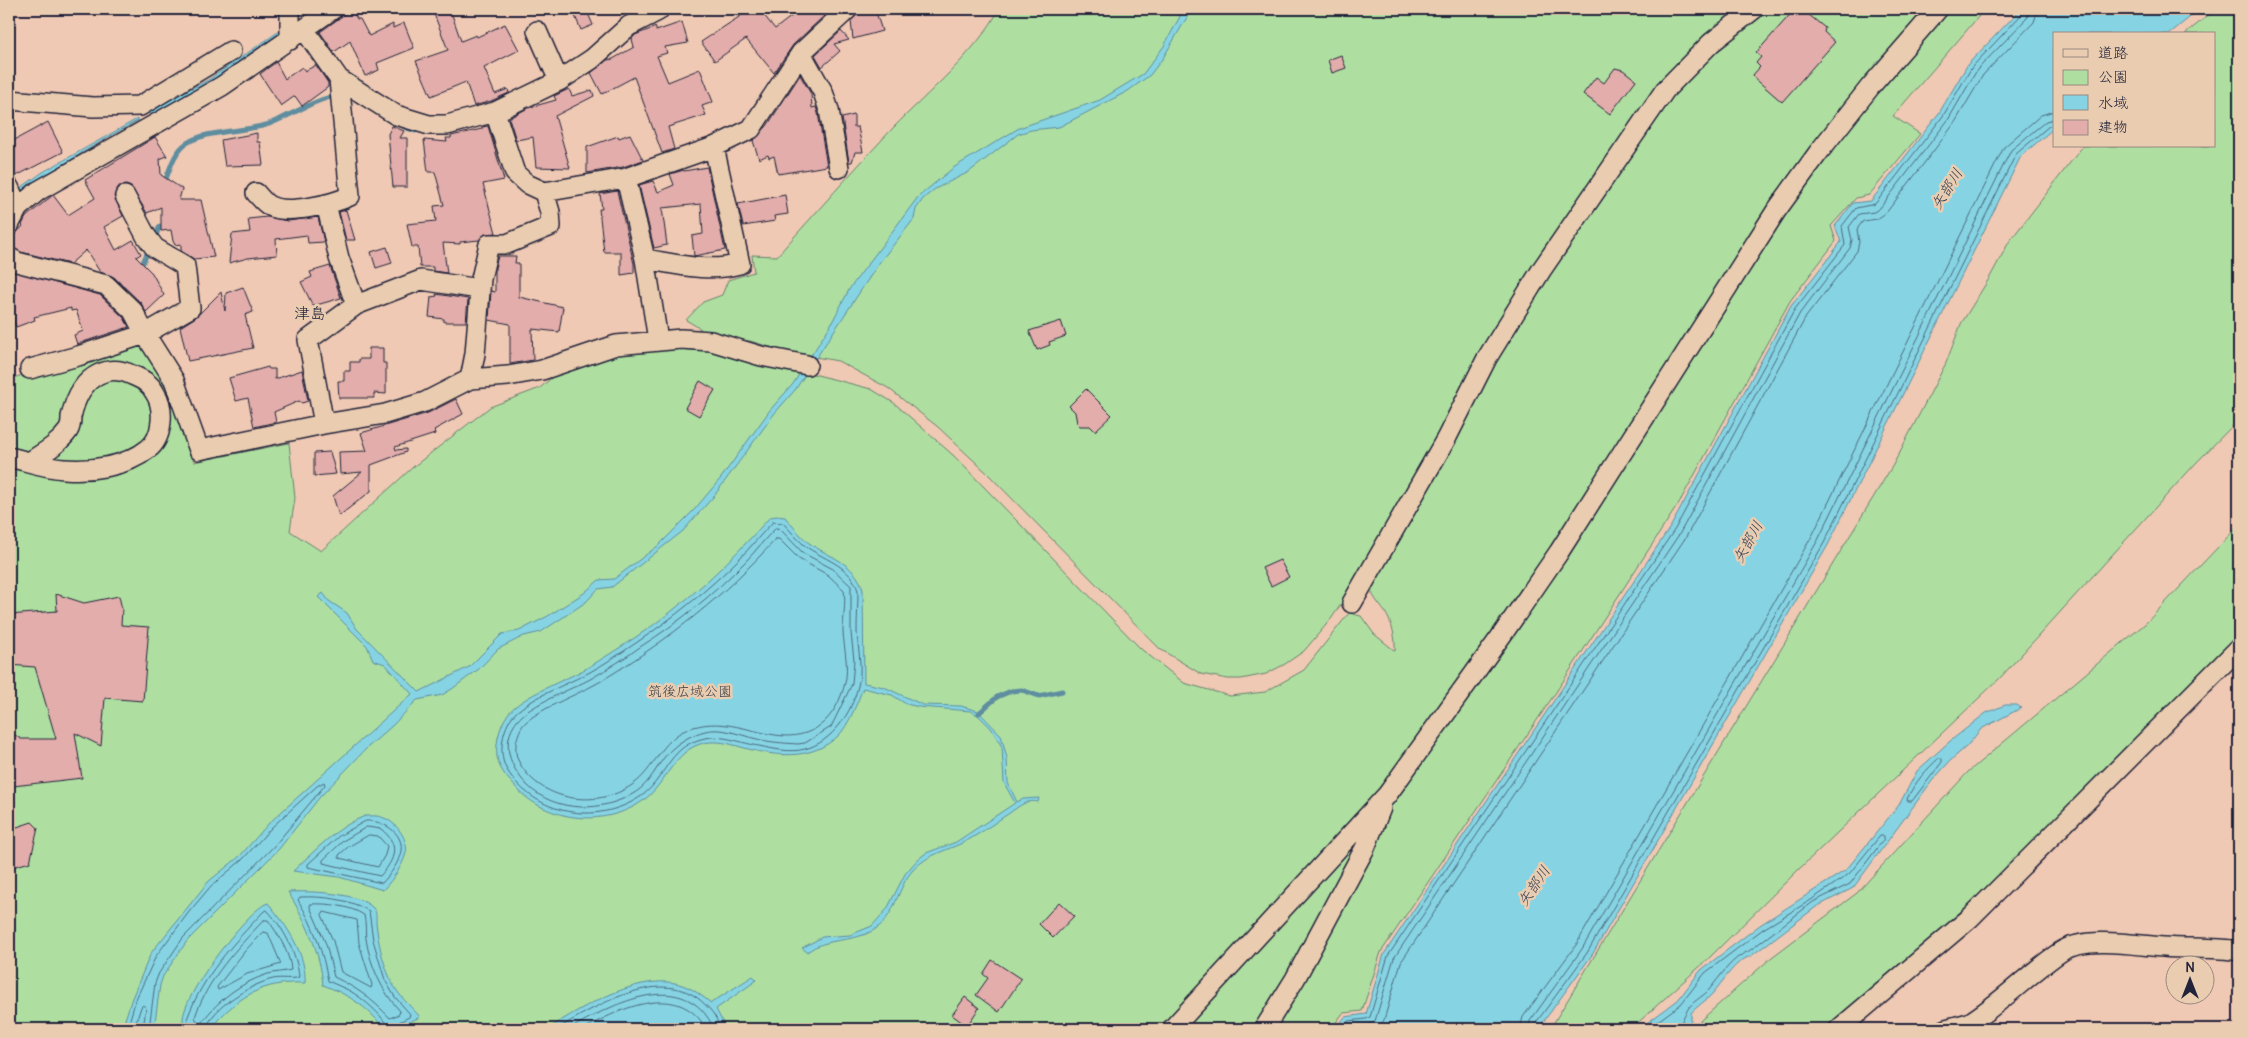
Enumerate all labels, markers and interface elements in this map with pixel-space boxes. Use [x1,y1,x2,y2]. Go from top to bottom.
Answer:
legend [2053,32,2216,148]
text: 道路 [2098,43,2128,62]
text: 公園 [2098,67,2128,86]
text: 水域 [2098,93,2128,112]
text: 建物 [2098,117,2128,136]
water label: 矢部川 [1927,165,1967,213]
district label: 津島 [294,303,326,323]
water label: 矢部川 [1728,517,1767,566]
park label: 筑後広域公園 [648,682,732,700]
water label: 矢部川 [1513,862,1554,910]
north arrow [2166,956,2216,1006]
text: N [2185,958,2195,976]

